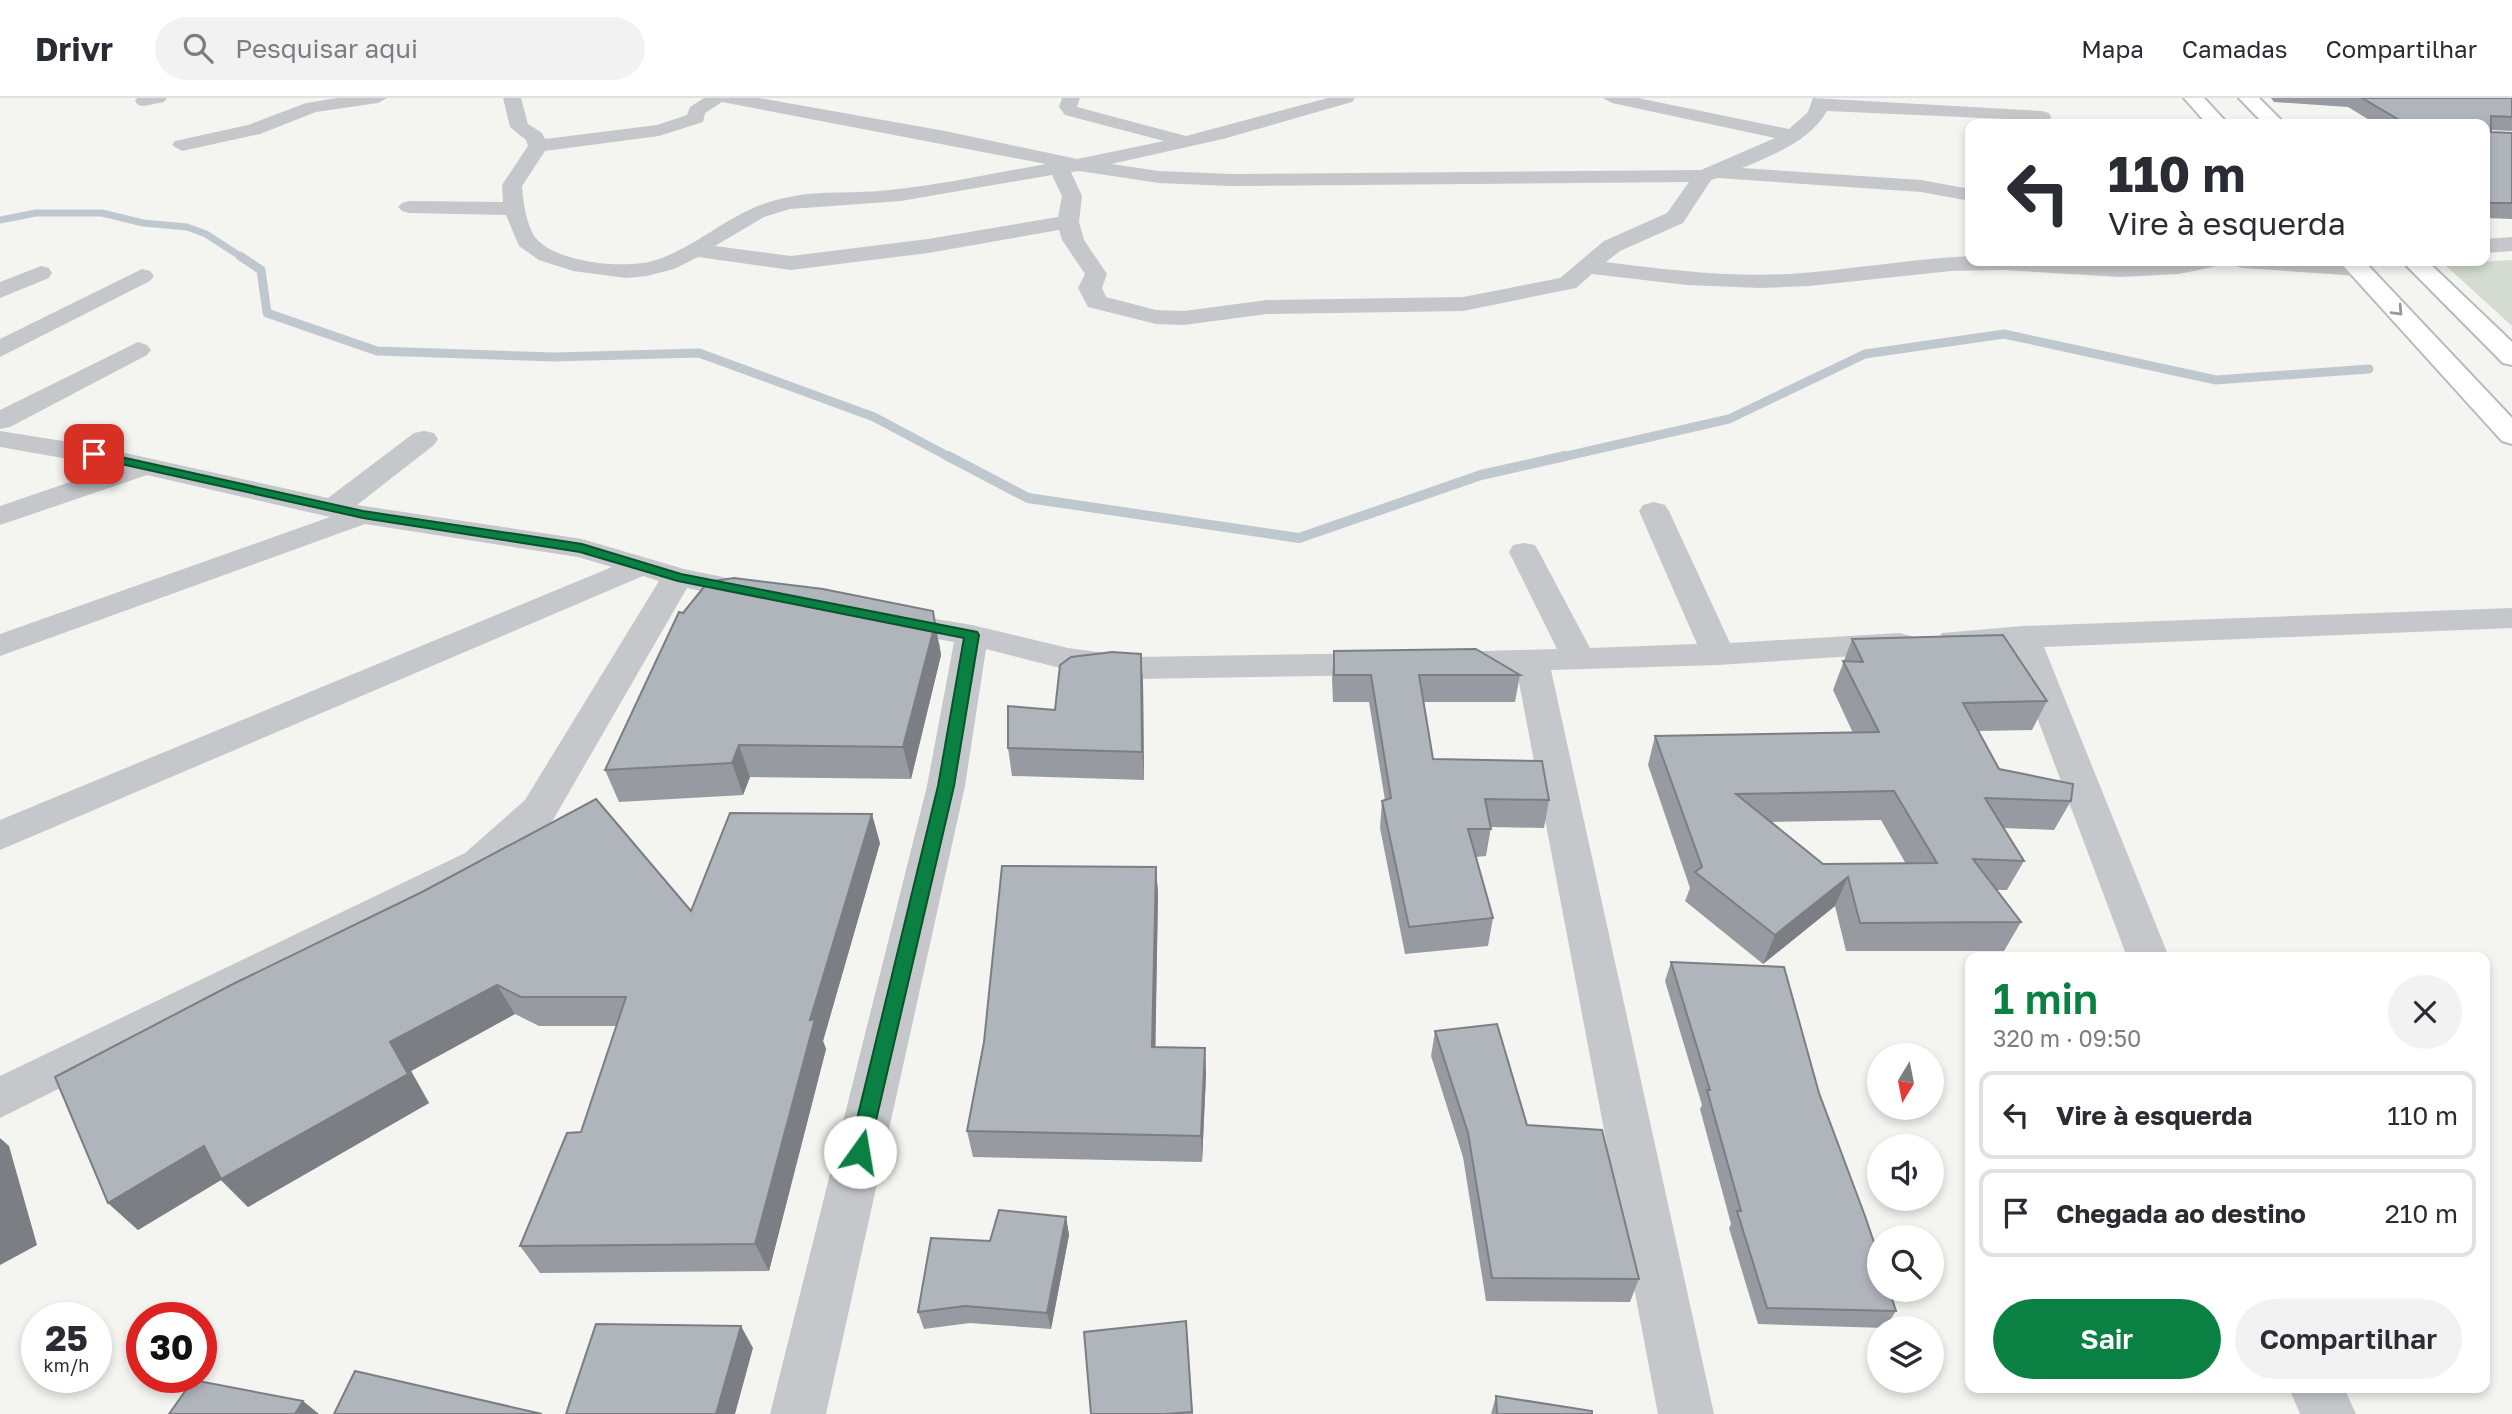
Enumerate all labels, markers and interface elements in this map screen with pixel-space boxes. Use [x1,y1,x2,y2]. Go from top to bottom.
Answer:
search box [155,17,645,80]
text: Drivr [35,29,113,68]
icon: search [179,29,217,67]
text: Pesquisar aqui [235,33,418,64]
text: Mapa [2081,34,2144,63]
text: Camadas [2182,34,2287,63]
text: Compartilhar [2325,34,2477,63]
text: 110 m [2108,144,2245,203]
icon: left [1993,147,2084,238]
text: Vire à esquerda [2108,204,2346,242]
one-way arrow [2389,303,2402,316]
pin [64,424,124,484]
icon: arrive [75,435,113,473]
text: 1 min [1993,973,2098,1023]
button: close [2388,975,2462,1049]
text: 320 m · 09:50 [1993,1024,2141,1052]
north arrow [1867,1043,1944,1120]
map controls [1867,1043,1944,1393]
icon: left [1997,1096,2035,1134]
text: Vire à esquerda [2056,1100,2252,1131]
text: 110 m [2387,1100,2458,1131]
position arrow [823,1115,897,1189]
button: sound [1867,1134,1944,1211]
icon: arrive [1997,1194,2035,1232]
text: Chegada ao destino [2056,1198,2306,1229]
text: 210 m [2385,1198,2458,1229]
button: search [1867,1225,1944,1302]
button: Sair [1993,1299,2221,1379]
button: Compartilhar [2235,1299,2462,1379]
speed limit sign: 30 [126,1302,217,1393]
button: layers [1867,1316,1944,1393]
text: 25 [45,1317,88,1359]
text: km/h [44,1354,89,1376]

